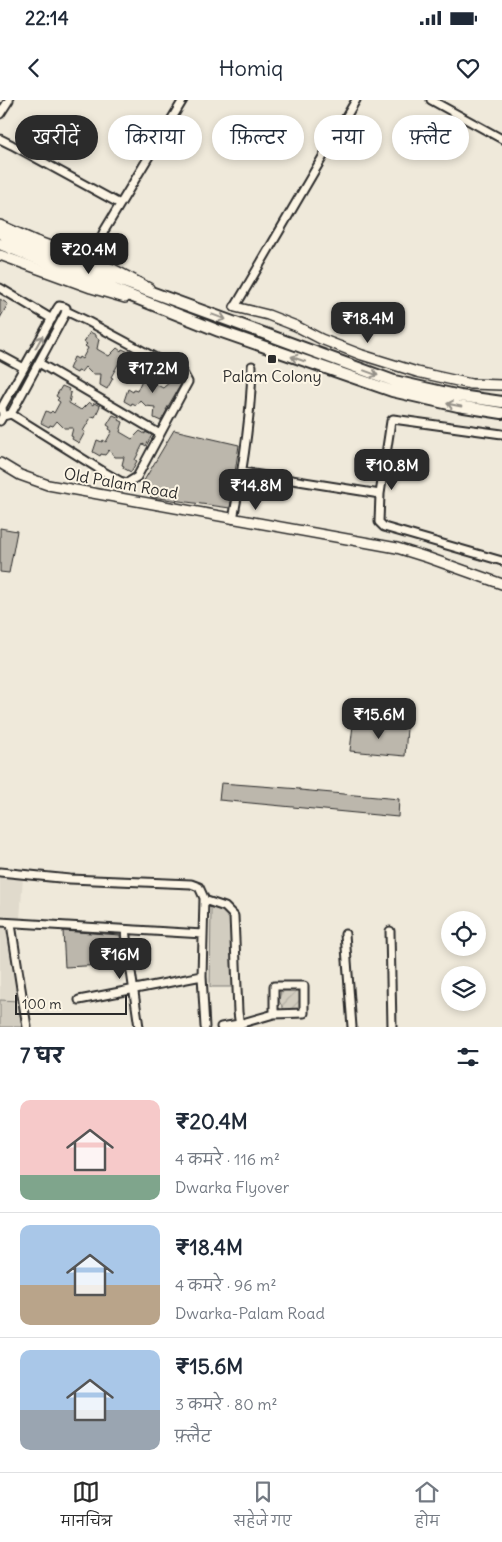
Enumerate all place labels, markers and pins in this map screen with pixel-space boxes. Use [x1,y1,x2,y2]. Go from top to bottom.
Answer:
pin: ₹20.4M [48,232,130,275]
pin: ₹18.4M [327,302,409,344]
pin: ₹17.2M [112,352,194,394]
marker: Palam Colony [266,353,278,365]
place label: Palam Colony [222,366,322,386]
pin: ₹10.8M [351,448,433,491]
pin: ₹14.8M [215,468,297,511]
pin: ₹15.6M [338,698,420,740]
pin: ₹16M [90,938,150,980]

